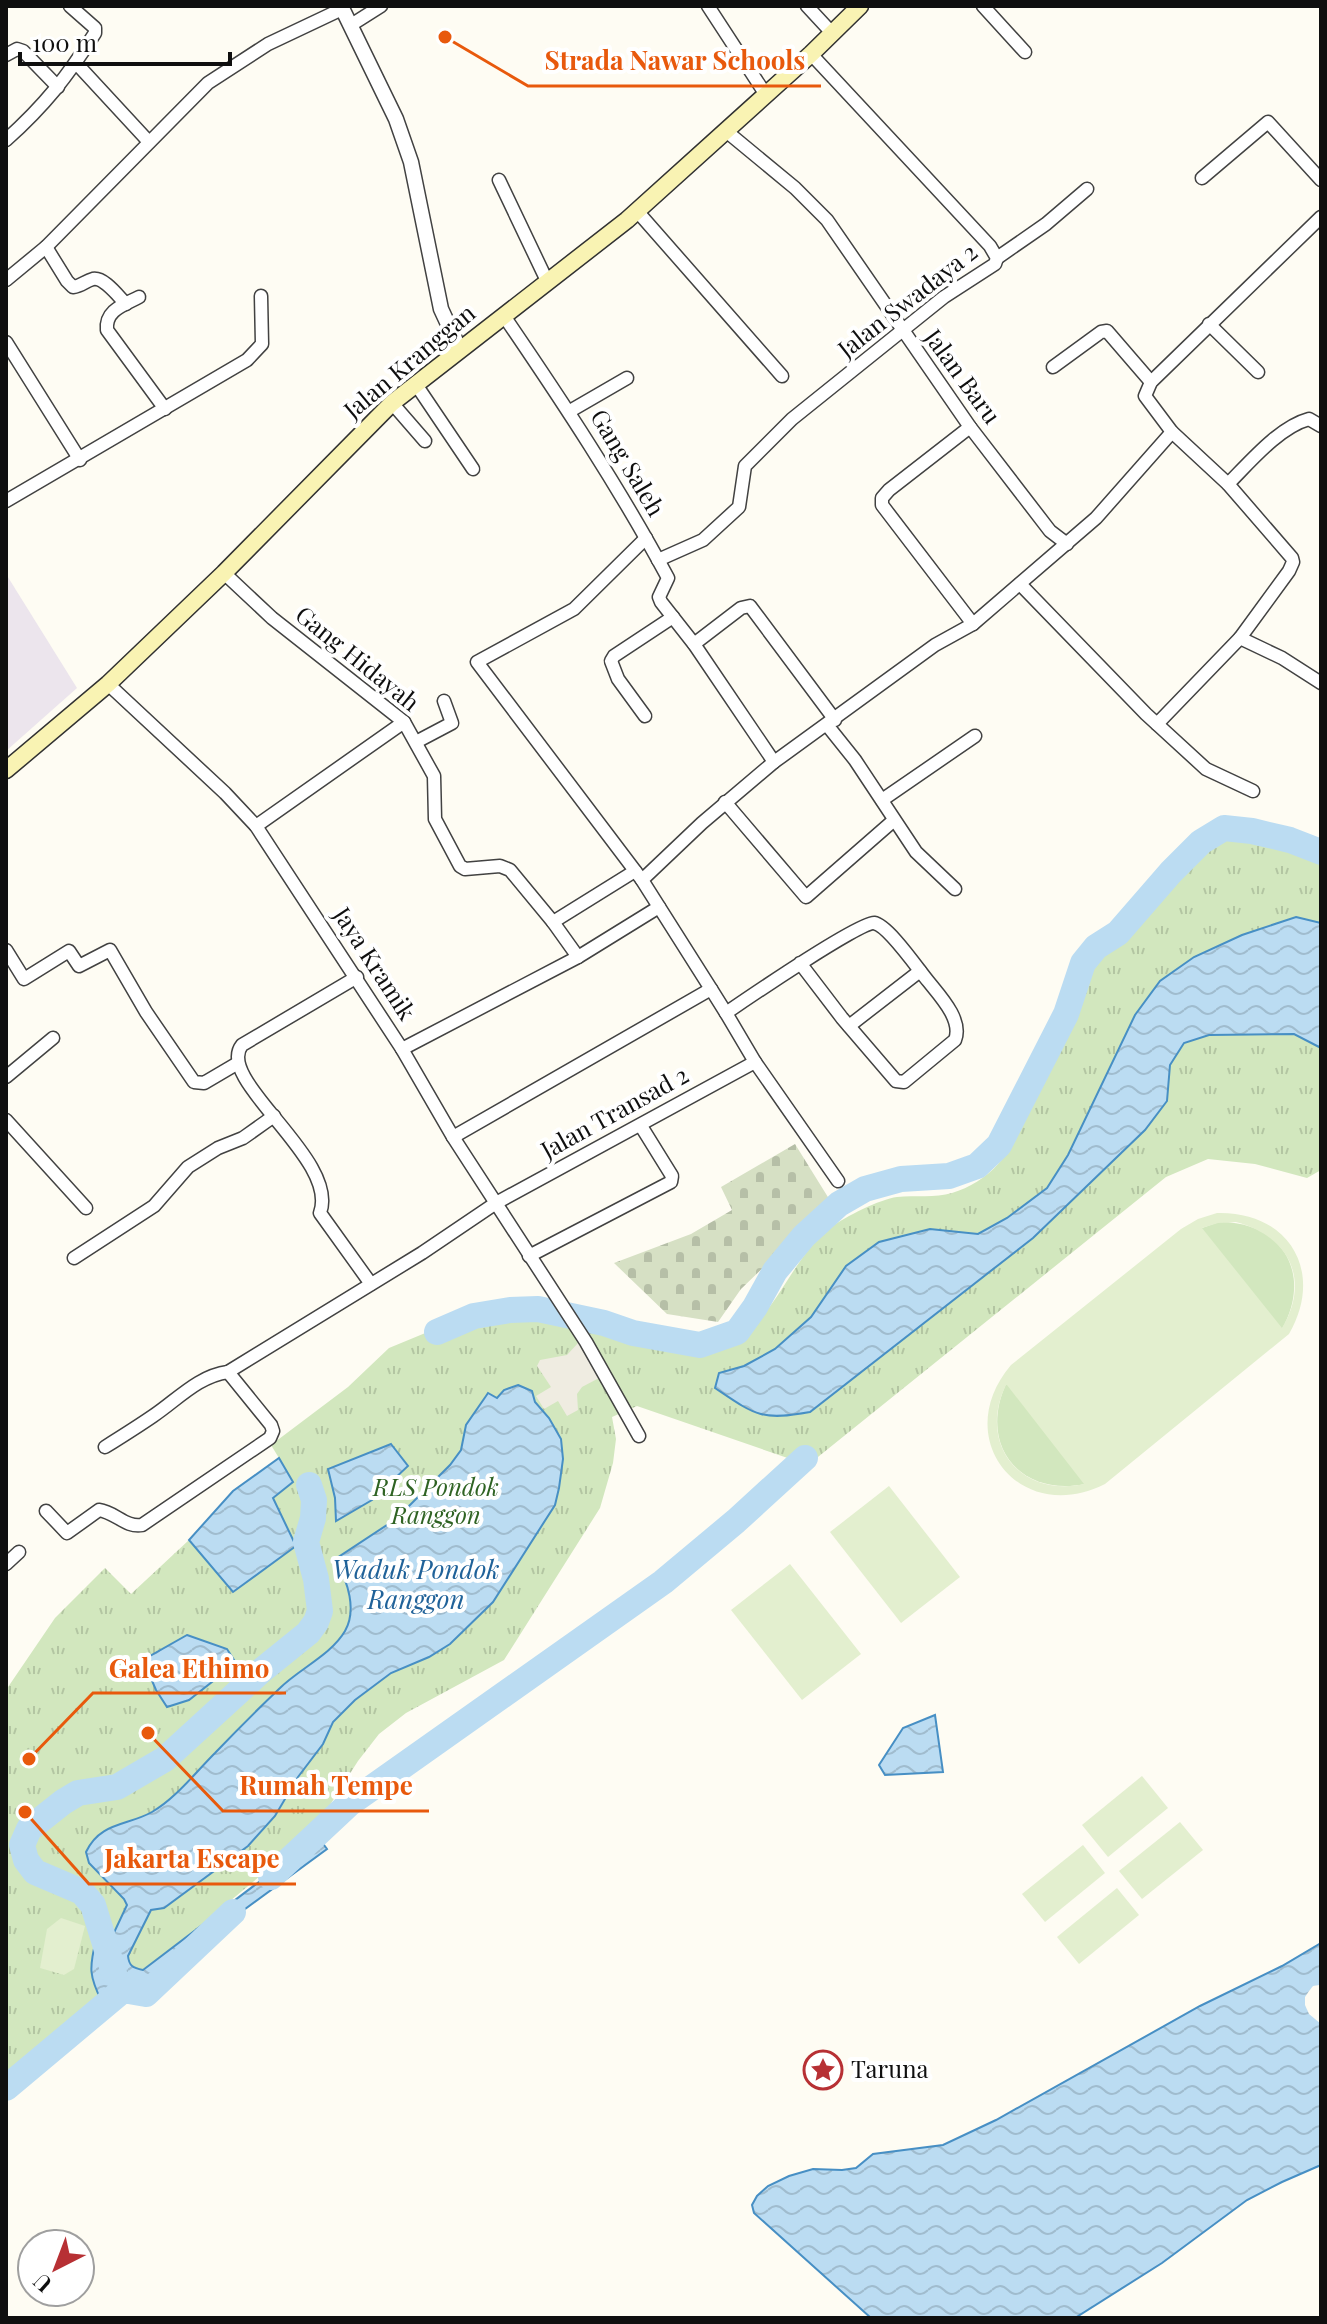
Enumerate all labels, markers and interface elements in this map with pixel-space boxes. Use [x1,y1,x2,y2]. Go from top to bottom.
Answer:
scale bar [20,16,230,66]
text: 100 m [32,26,97,58]
callout: Strada Nawar Schools [528,36,821,86]
text: Strada Nawar Schools [545,42,805,77]
street label: Jalan Swadaya 2 [830,235,983,365]
street label: Jalan Kranggan [336,296,481,425]
street label: Jalan Baru [918,321,1009,430]
street label: Gang Saleh [584,403,673,521]
street label: Gang Hidayah [290,598,427,717]
street label: Jaya Kramik [327,899,425,1026]
street label: Jalan Transad 2 [534,1058,693,1165]
park label: RLS Pondok Ranggon [372,1470,499,1530]
water label: Waduk Pondok Ranggon [332,1551,500,1616]
callout: Galea Ethimo [93,1643,286,1693]
text: Galea Ethimo [109,1650,269,1685]
callout: Rumah Tempe [223,1761,429,1811]
text: Rumah Tempe [239,1767,413,1802]
callout: Jakarta Escape [89,1834,296,1884]
text: Jakarta Escape [103,1840,280,1875]
place icon: Taruna [802,2049,844,2091]
place label: Taruna [851,2052,928,2084]
north arrow [16,2228,96,2308]
text: U [26,2267,58,2300]

